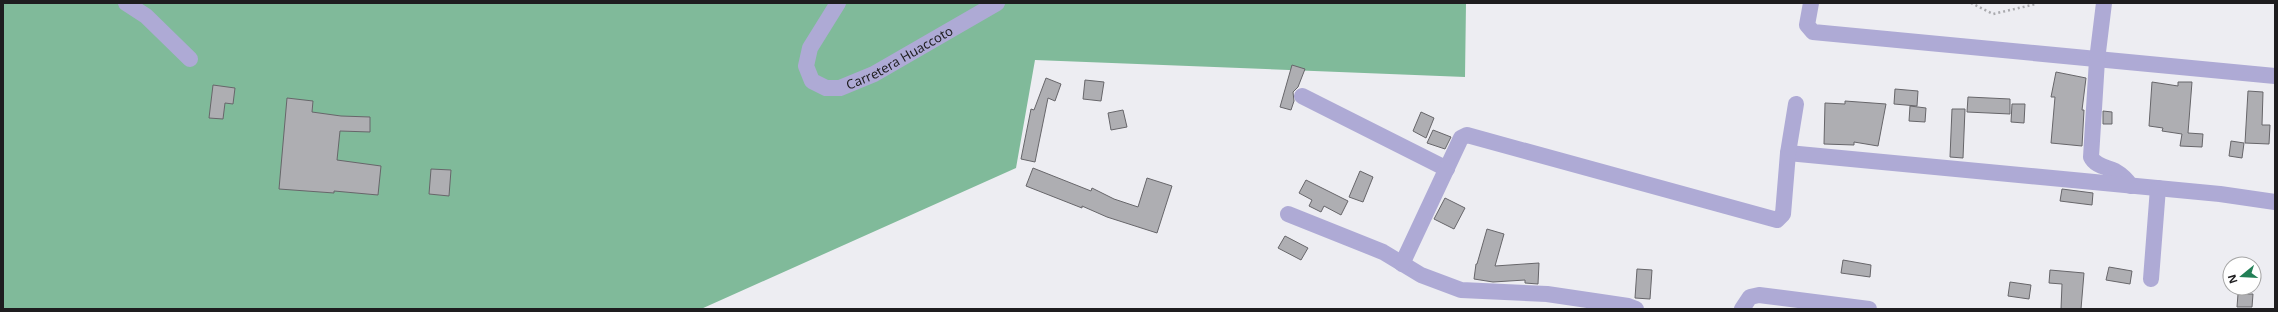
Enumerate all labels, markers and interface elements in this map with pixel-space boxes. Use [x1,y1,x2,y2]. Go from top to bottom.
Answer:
street label: Carretera Huaccoto [843,21,956,94]
north arrow [2222,256,2262,296]
text: N [2223,273,2241,286]

